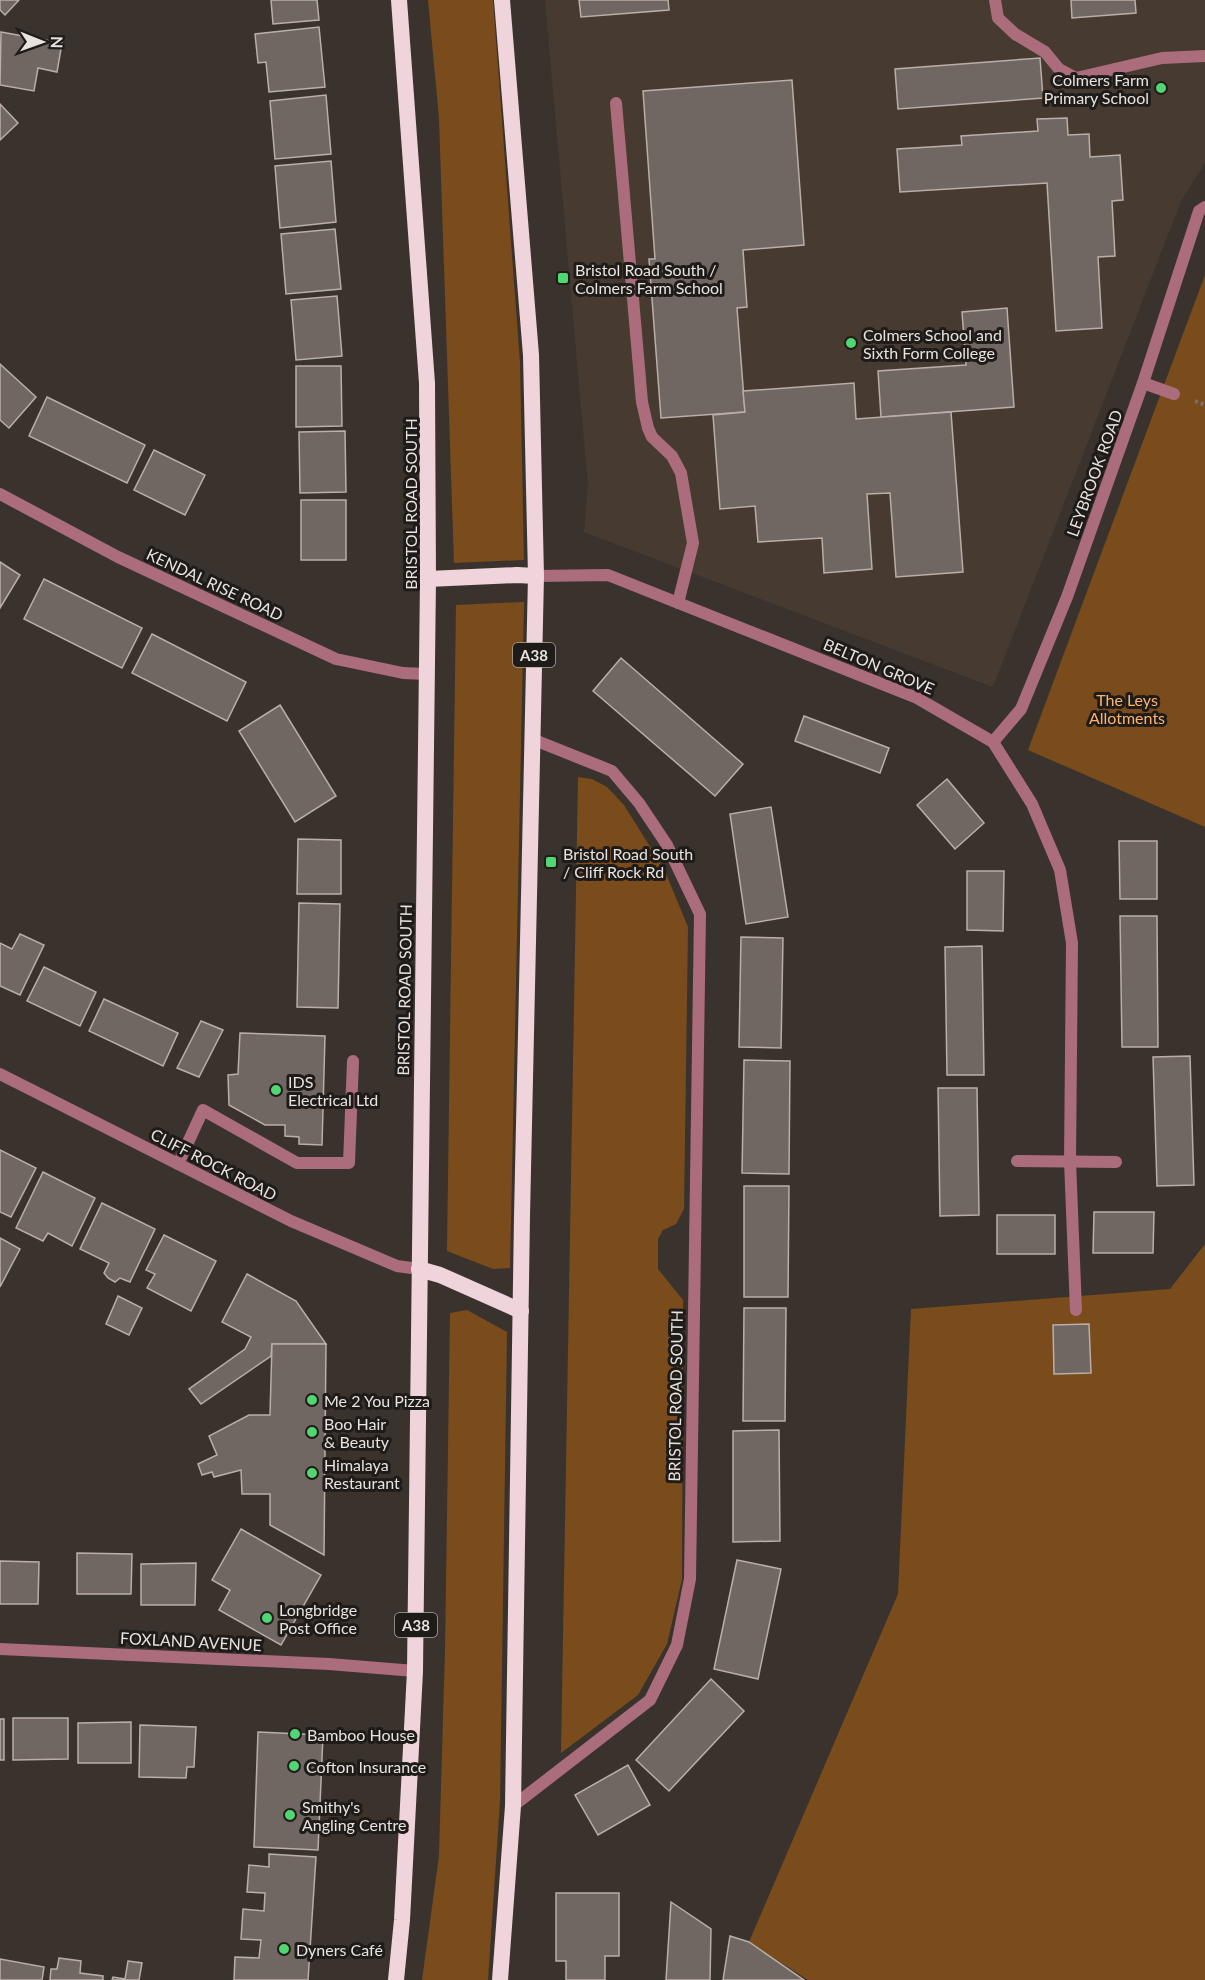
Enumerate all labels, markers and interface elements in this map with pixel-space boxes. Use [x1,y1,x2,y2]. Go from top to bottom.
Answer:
north arrow [12,12,72,72]
text: N [48,36,67,49]
place label: Colmers Farm Primary School [1044,70,1149,107]
marker: Colmers Farm Primary School [1154,81,1168,95]
place label: Bristol Road South / Colmers Farm School [575,260,723,297]
marker: Bristol Road South / Colmers Farm School [556,271,570,285]
place label: Colmers School and Sixth Form College [863,325,1002,362]
marker: Colmers School and Sixth Form College [844,336,858,350]
street label: LEYBROOK ROAD [1062,407,1126,539]
street label: BRISTOL ROAD SOUTH [401,418,420,590]
street label: KENDAL RISE ROAD [144,544,286,624]
street label: BELTON GROVE [821,634,937,698]
road number: A38 [513,643,555,667]
park label: The Leys Allotments [1089,690,1165,727]
place label: Bristol Road South / Cliff Rock Rd [563,844,693,881]
marker: Bristol Road South / Cliff Rock Rd [544,855,558,869]
street label: BRISTOL ROAD SOUTH [393,904,415,1076]
place label: IDS Electrical Ltd [288,1072,378,1109]
marker: IDS Electrical Ltd [269,1083,283,1097]
street label: CLIFF ROCK ROAD [148,1124,280,1204]
street label: BRISTOL ROAD SOUTH [664,1310,686,1482]
place label: Me 2 You Pizza [324,1391,430,1410]
marker: Me 2 You Pizza [305,1393,319,1407]
place label: Boo Hair & Beauty [324,1414,390,1451]
marker: Boo Hair & Beauty [305,1425,319,1439]
place label: Himalaya Restaurant [324,1455,400,1492]
marker: Himalaya Restaurant [305,1466,319,1480]
place label: Longbridge Post Office [279,1600,357,1637]
marker: Longbridge Post Office [260,1611,274,1625]
road number: A38 [395,1613,437,1637]
street label: FOXLAND AVENUE [120,1628,262,1654]
place label: Bamboo House [307,1725,415,1744]
marker: Bamboo House [288,1727,302,1741]
place label: Cofton Insurance [306,1757,426,1776]
marker: Cofton Insurance [287,1759,301,1773]
place label: Smithy's Angling Centre [302,1797,406,1834]
marker: Smithy's Angling Centre [283,1808,297,1822]
place label: Dyners Café [296,1940,383,1959]
marker: Dyners Café [277,1942,291,1956]

